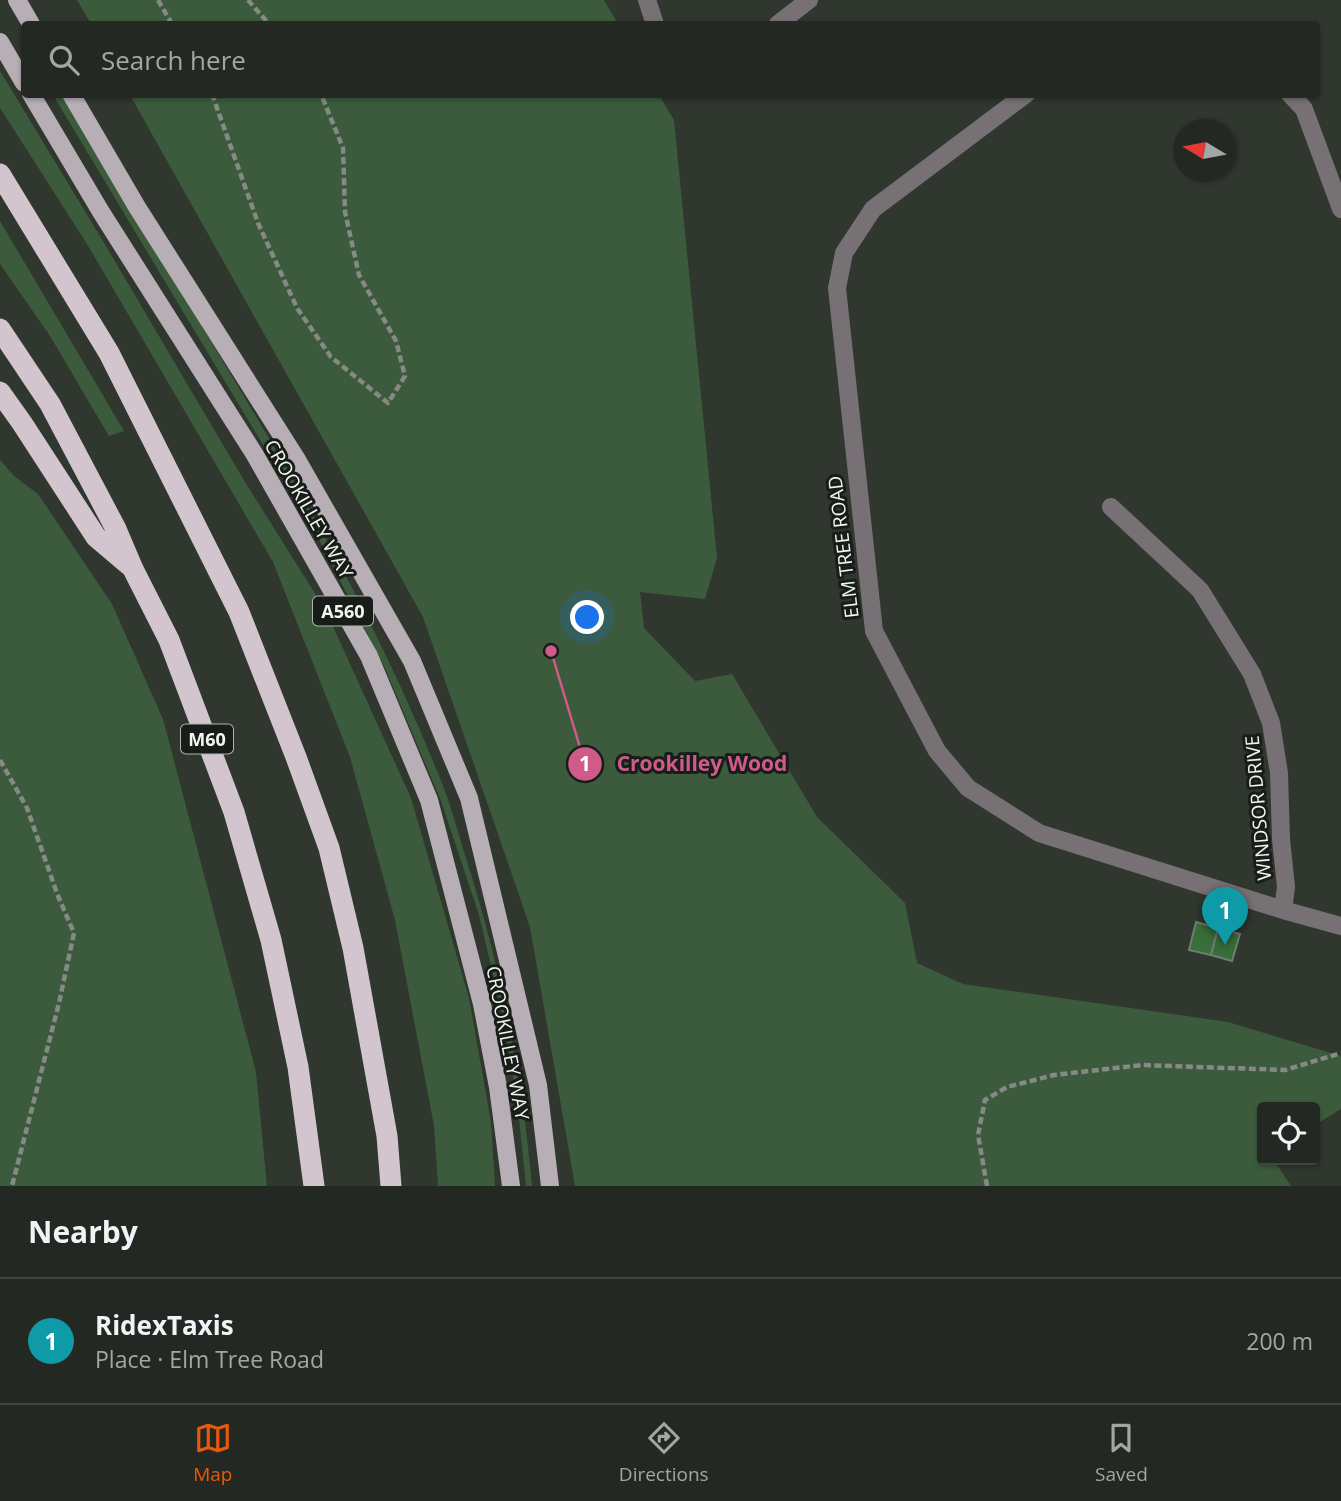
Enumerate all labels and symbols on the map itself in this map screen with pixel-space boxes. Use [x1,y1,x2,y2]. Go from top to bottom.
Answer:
north arrow [1173,119,1236,182]
street label: CROOKILLEY WAY [259,435,360,584]
street label: ELM TREE ROAD [821,474,865,620]
road number: A560 [313,596,373,626]
your location [570,600,604,634]
road number: M60 [181,724,233,754]
street label: WINDSOR DRIVE [1239,734,1277,882]
callout: Crookilley Wood [568,743,801,785]
text: 1 [579,749,591,777]
text: Crookilley Wood [617,749,787,777]
pin: 1 [1202,887,1248,945]
street label: CROOKILLEY WAY [480,964,536,1123]

